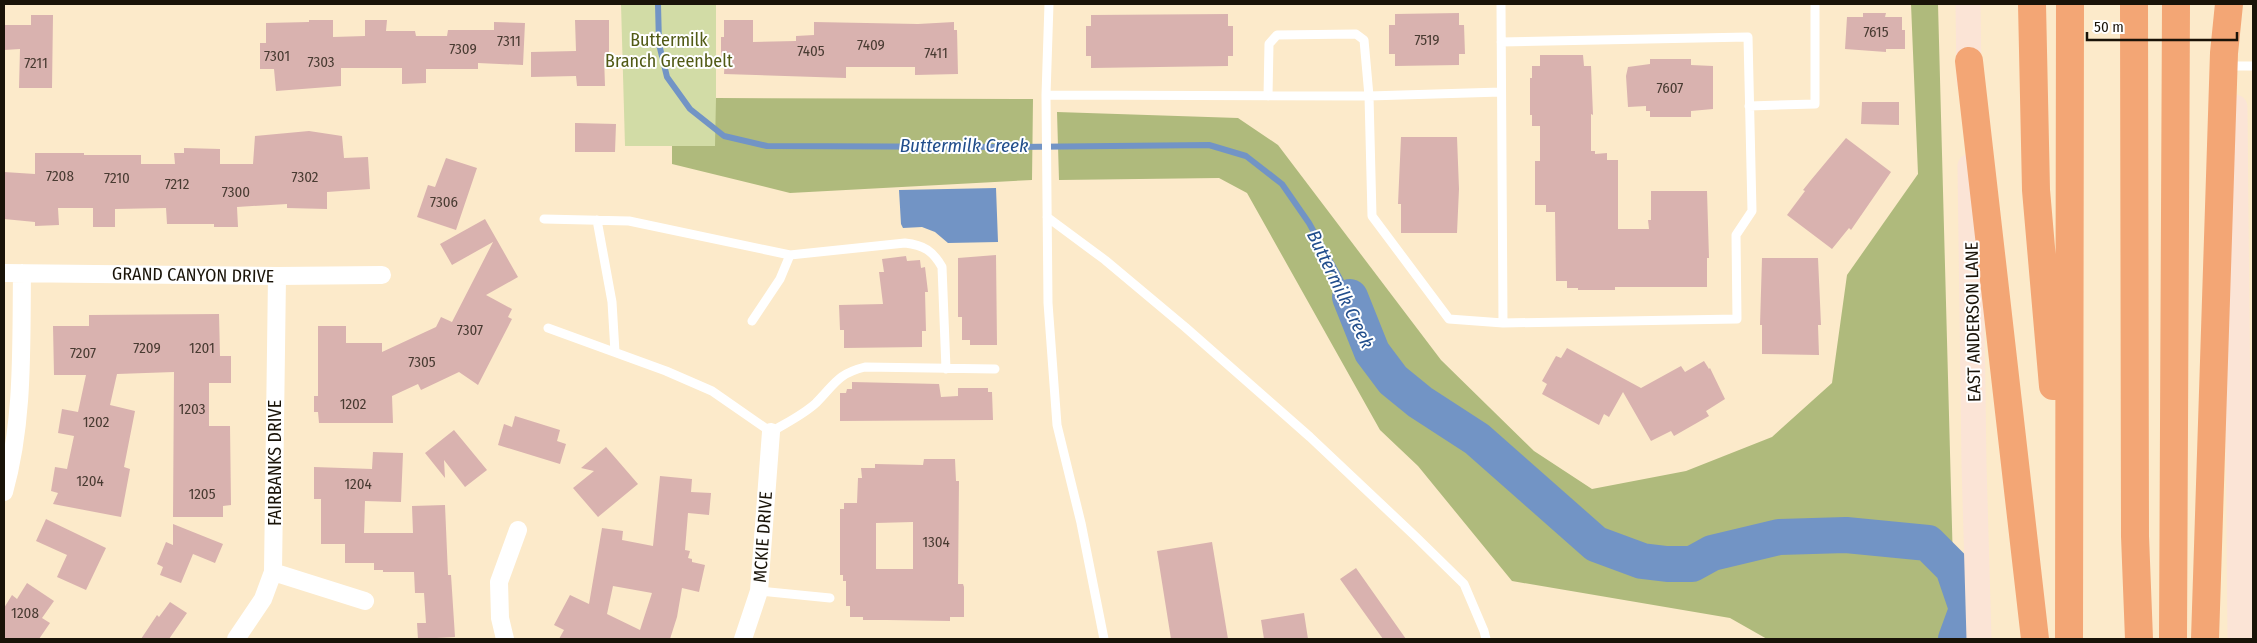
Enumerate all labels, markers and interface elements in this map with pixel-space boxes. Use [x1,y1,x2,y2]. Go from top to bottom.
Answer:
scale bar [2087,10,2237,42]
text: 50 m [2094,18,2124,36]
house number: 7615 [1863,23,1889,41]
park label: Buttermilk Branch Greenbelt [605,29,733,72]
house number: 7519 [1414,31,1440,49]
house number: 7311 [497,32,521,50]
house number: 7409 [857,36,885,54]
house number: 7309 [449,40,477,58]
house number: 7405 [797,42,825,60]
house number: 7411 [924,44,948,62]
house number: 7301 [264,47,290,65]
house number: 7303 [307,53,335,71]
house number: 7211 [24,54,48,72]
house number: 7607 [1657,79,1683,97]
water label: Buttermilk Creek [900,134,1028,157]
house number: 7208 [46,167,74,185]
house number: 7302 [291,168,319,186]
house number: 7210 [104,169,130,187]
house number: 7212 [165,175,190,193]
house number: 7300 [222,183,250,201]
house number: 7306 [430,193,458,211]
water label: Buttermilk Creek [1302,226,1379,352]
street label: EAST ANDERSON LANE [1961,242,1985,402]
street label: GRAND CANYON DRIVE [112,263,274,287]
house number: 7307 [457,321,483,339]
house number: 7209 [133,339,161,357]
house number: 1201 [189,339,215,357]
house number: 7207 [70,344,96,362]
house number: 7305 [408,353,436,371]
house number: 1202 [340,395,367,413]
house number: 1203 [179,400,206,418]
street label: FAIRBANKS DRIVE [264,400,286,526]
house number: 1202 [83,413,110,431]
house number: 1204 [76,472,104,490]
house number: 1204 [344,475,372,493]
house number: 1205 [188,485,216,503]
street label: MCKIE DRIVE [749,491,777,583]
house number: 1304 [922,533,950,551]
house number: 1208 [11,604,39,622]

